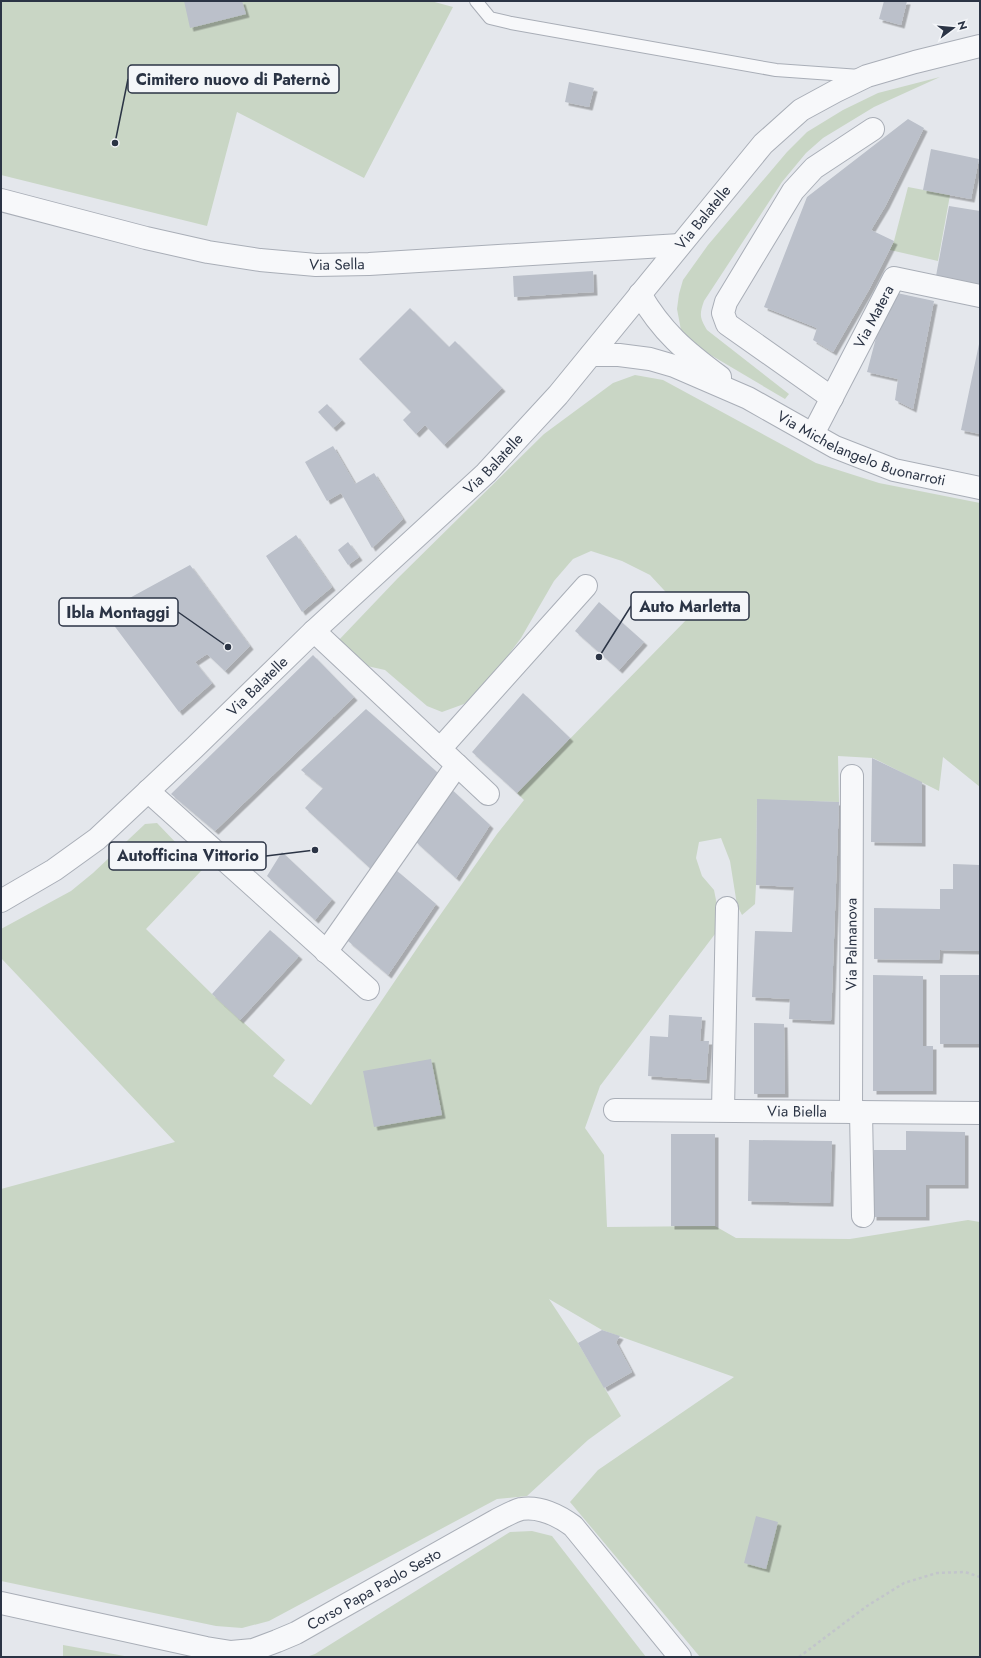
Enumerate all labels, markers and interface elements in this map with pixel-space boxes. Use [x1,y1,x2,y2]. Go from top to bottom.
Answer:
north arrow [933,8,973,48]
text: N [954,19,972,32]
callout: Cimitero nuovo di Paternò [128,65,339,93]
text: Cimitero nuovo di Paternò [136,68,330,91]
street label: Via Balatelle [670,180,736,255]
street label: Via Sella [308,253,365,276]
street label: Via Matera [848,281,899,352]
street label: Via Michelangelo Buonarroti [773,405,947,491]
street label: Via Balatelle [458,428,528,500]
callout: Auto Marletta [631,592,749,620]
text: Auto Marletta [638,595,741,618]
callout: Ibla Montaggi [59,598,178,626]
text: Ibla Montaggi [66,601,170,624]
street label: Via Balatelle [222,651,293,721]
callout: Autofficina Vittorio [109,842,266,870]
text: Autofficina Vittorio [116,844,259,867]
street label: Via Palmanova [840,898,863,990]
street label: Via Biella [767,1100,827,1123]
street label: Corso Papa Paolo Sesto [303,1543,445,1636]

